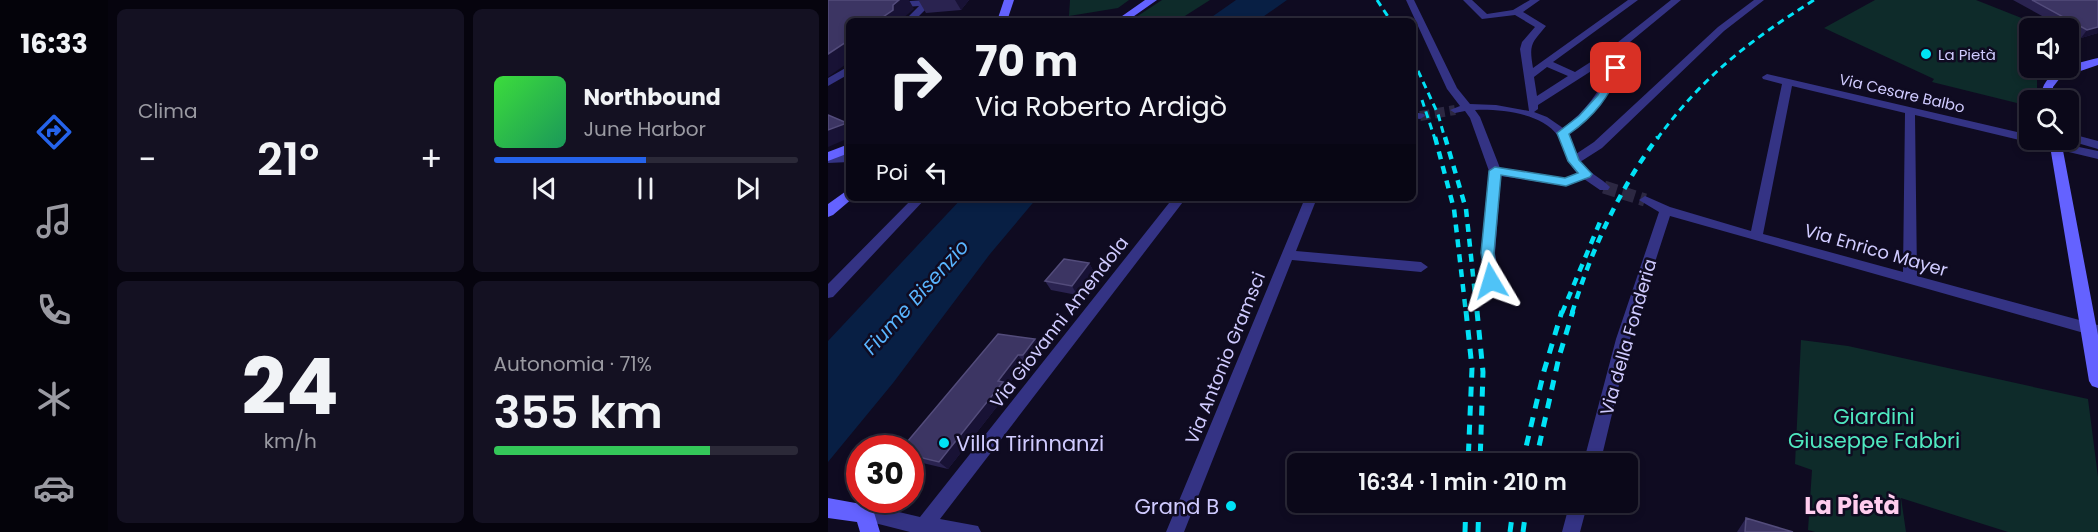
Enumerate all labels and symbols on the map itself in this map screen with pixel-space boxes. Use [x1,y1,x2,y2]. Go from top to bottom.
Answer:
pin [1590,42,1641,93]
place label: La Pietà [1938,44,1996,65]
marker: La Pietà [1919,47,1933,61]
street label: Via Cesare Balbo [1837,68,1967,118]
street label: Via Enrico Mayer [1801,218,1951,283]
street label: Via Giovanni Amendola [984,231,1134,413]
water label: Fiume Bisenzio [857,233,975,361]
position arrow [1459,249,1523,313]
street label: Via della Fonderia [1594,256,1662,418]
street label: Via Antonio Gramsci [1179,268,1271,448]
park label: Giardini Giuseppe Fabbri [1788,402,1960,455]
place label: Villa Tirinnanzi [956,429,1104,458]
speed limit sign: 30 [846,435,924,513]
marker: Villa Tirinnanzi [937,436,951,450]
district label: La Pietà [1804,489,1900,522]
place label: Grand B [1135,492,1219,521]
marker: Grand B [1224,499,1238,513]

